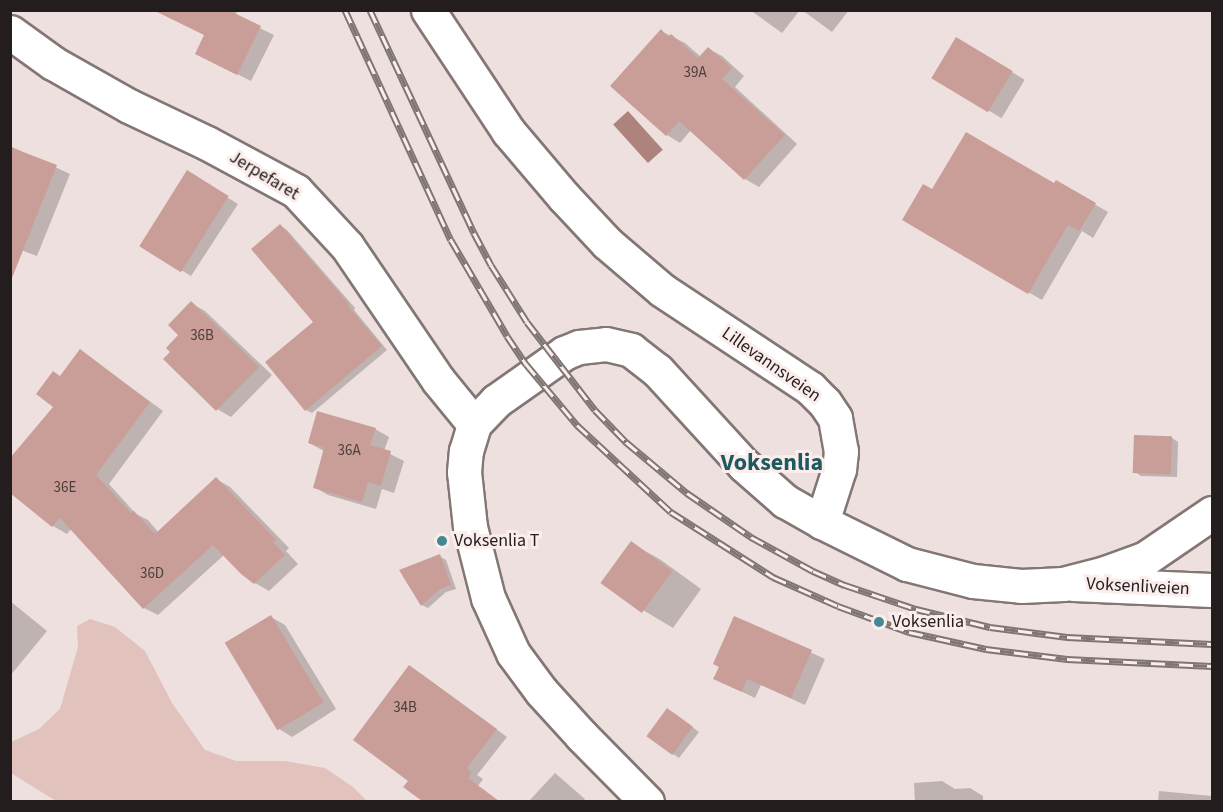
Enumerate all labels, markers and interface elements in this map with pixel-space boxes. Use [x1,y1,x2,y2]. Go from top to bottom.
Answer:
house number: 39A [683,64,707,82]
street label: Jerpefaret [225,147,303,205]
street label: Lillevannsveien [717,323,825,407]
house number: 36B [190,327,214,345]
house number: 36A [337,442,361,460]
district label: Voksenlia [721,449,823,477]
house number: 36E [54,479,76,497]
place label: Voksenlia T [454,530,539,552]
marker: Voksenlia T [435,534,449,548]
house number: 36D [140,565,164,583]
street label: Voksenliveien [1086,574,1190,600]
place label: Voksenlia [892,611,964,633]
marker: Voksenlia [870,613,888,631]
house number: 34B [393,699,417,717]

